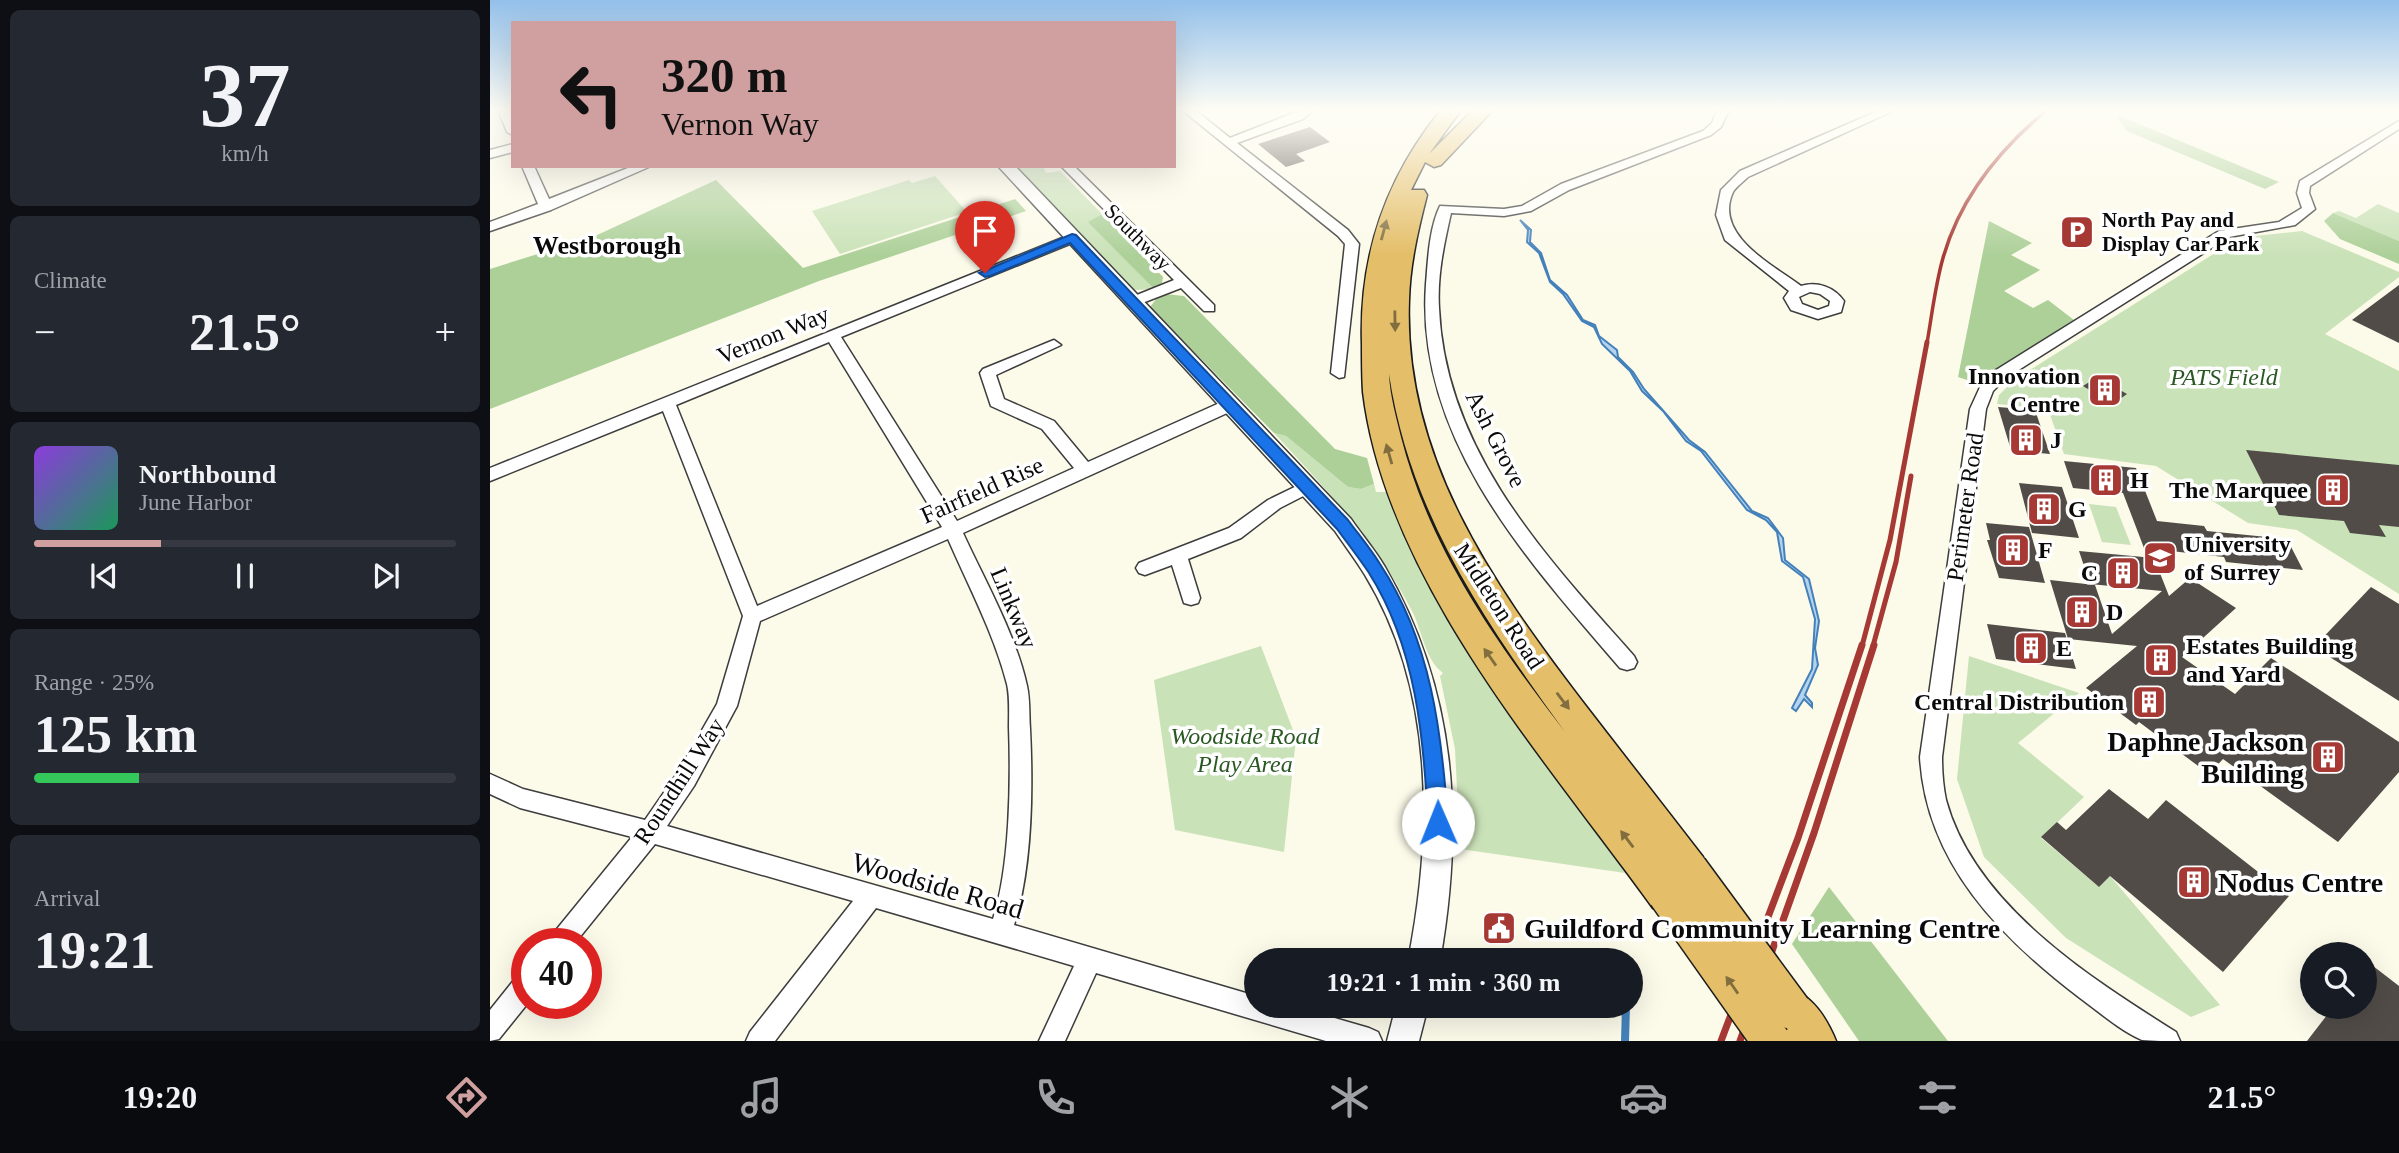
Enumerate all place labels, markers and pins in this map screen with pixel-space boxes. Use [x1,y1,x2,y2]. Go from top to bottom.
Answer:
pin [955,201,1015,273]
place label: North Pay and Display Car Park [2102,208,2259,256]
parking icon: North Pay and Display Car Park [2058,213,2096,251]
place label: Innovation Centre [1968,363,2080,417]
building icon: Innovation Centre [2086,371,2124,409]
building icon: J [2007,421,2045,459]
place label: J [2050,427,2062,453]
building icon: H [2087,461,2125,499]
place label: H [2130,467,2149,493]
building icon: The Marquee [2314,471,2352,509]
place label: The Marquee [2169,477,2308,503]
building icon: G [2025,490,2063,528]
place label: G [2068,496,2087,522]
building icon: F [1994,531,2032,569]
place label: University of Surrey [2184,531,2291,585]
place label: F [2038,537,2053,563]
school or university icon: University of Surrey [2141,539,2179,577]
building icon: C [2104,554,2142,592]
place label: C [2081,560,2098,586]
building icon: D [2063,593,2101,631]
place label: D [2106,599,2123,625]
building icon: E [2012,629,2050,667]
place label: Estates Building and Yard [2186,633,2353,687]
place label: E [2056,635,2072,661]
building icon: Estates Building and Yard [2142,641,2180,679]
building icon: Central Distribution [2130,683,2168,721]
place label: Central Distribution [1914,689,2124,715]
place label: Daphne Jackson Building [2107,726,2304,789]
building icon: Daphne Jackson Building [2309,738,2347,776]
building icon: Nodus Centre [2175,863,2213,901]
place label: Nodus Centre [2218,867,2383,898]
public building icon: Guildford Community Learning Centre [1480,909,1518,947]
place label: Guildford Community Learning Centre [1524,913,2000,944]

